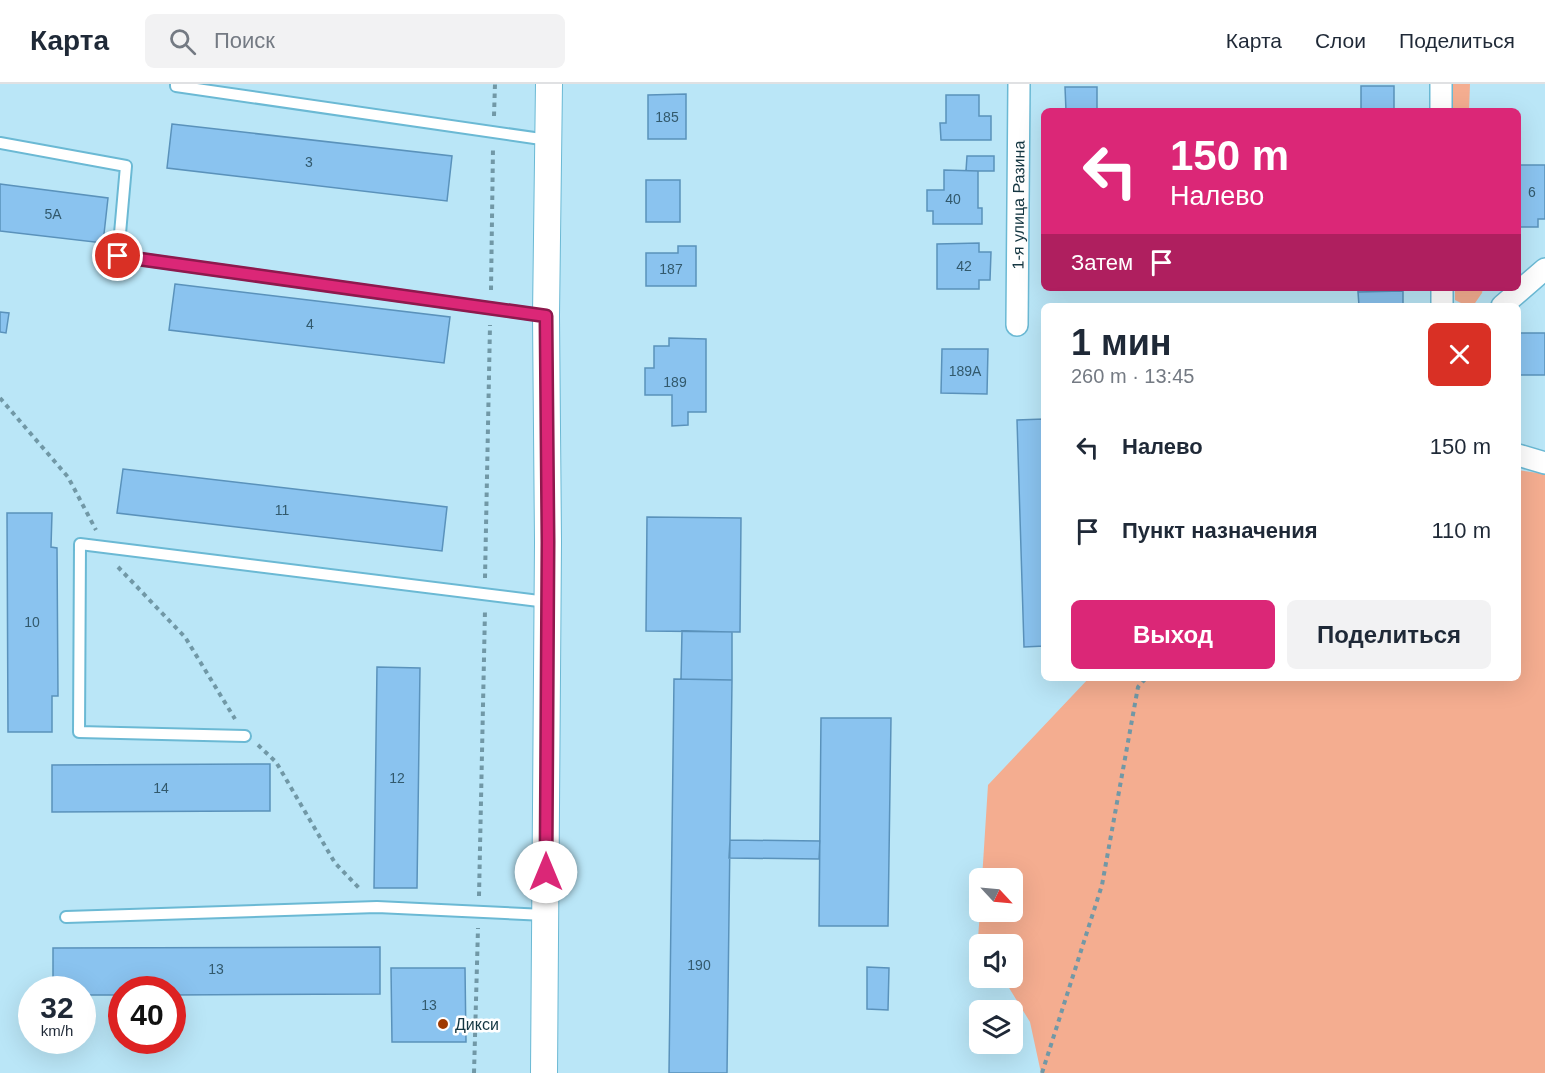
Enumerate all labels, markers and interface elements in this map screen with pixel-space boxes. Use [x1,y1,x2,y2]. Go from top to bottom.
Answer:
search box [145,14,565,68]
text: Карта [30,25,109,56]
icon: search [166,25,199,58]
text: Поиск [214,28,275,53]
text: Карта [1226,29,1282,52]
text: Слои [1315,29,1366,52]
text: Поделиться [1399,29,1515,52]
house number: 185 [655,109,679,125]
icon: left [1071,132,1149,210]
text: 150 m [1170,132,1289,179]
street label: 1-я улица Разина [1009,140,1028,269]
house number: 3 [305,154,313,170]
text: Налево [1170,181,1264,211]
house number: 6 [1528,184,1536,200]
house number: 40 [945,191,961,207]
house number: 5А [44,206,62,222]
pin [92,230,143,281]
icon: arrive [101,239,134,272]
icon: arrive [1145,246,1178,279]
text: Затем [1071,250,1133,275]
house number: 42 [956,258,972,274]
house number: 187 [659,261,683,277]
house number: 4 [306,316,314,332]
text: 1 мин [1071,322,1172,363]
button: close [1428,323,1491,386]
house number: 189А [949,363,982,379]
text: 260 m · 13:45 [1071,365,1194,387]
house number: 189 [663,374,687,390]
icon: left [1071,431,1104,464]
text: Налево [1122,434,1203,459]
text: 150 m [1430,434,1491,459]
house number: 11 [275,502,289,518]
icon: arrive [1071,515,1104,548]
text: Пункт назначения [1122,518,1318,543]
text: 110 m [1431,518,1491,543]
button: Выход [1071,600,1275,669]
button: Поделиться [1287,600,1491,669]
house number: 10 [24,614,40,630]
house number: 12 [389,770,405,786]
house number: 14 [153,780,169,796]
position arrow [514,840,578,904]
north arrow [969,868,1023,922]
map controls [969,868,1023,1054]
button: sound [969,934,1023,988]
house number: 190 [687,957,711,973]
house number: 13 [208,961,224,977]
speed limit sign: 40 [108,976,186,1054]
text: 32 [40,991,74,1024]
house number: 13 [421,997,437,1013]
button: layers [969,1000,1023,1054]
place label: Дикси [455,1016,499,1033]
marker: Дикси [436,1017,450,1031]
text: km/h [41,1022,73,1039]

